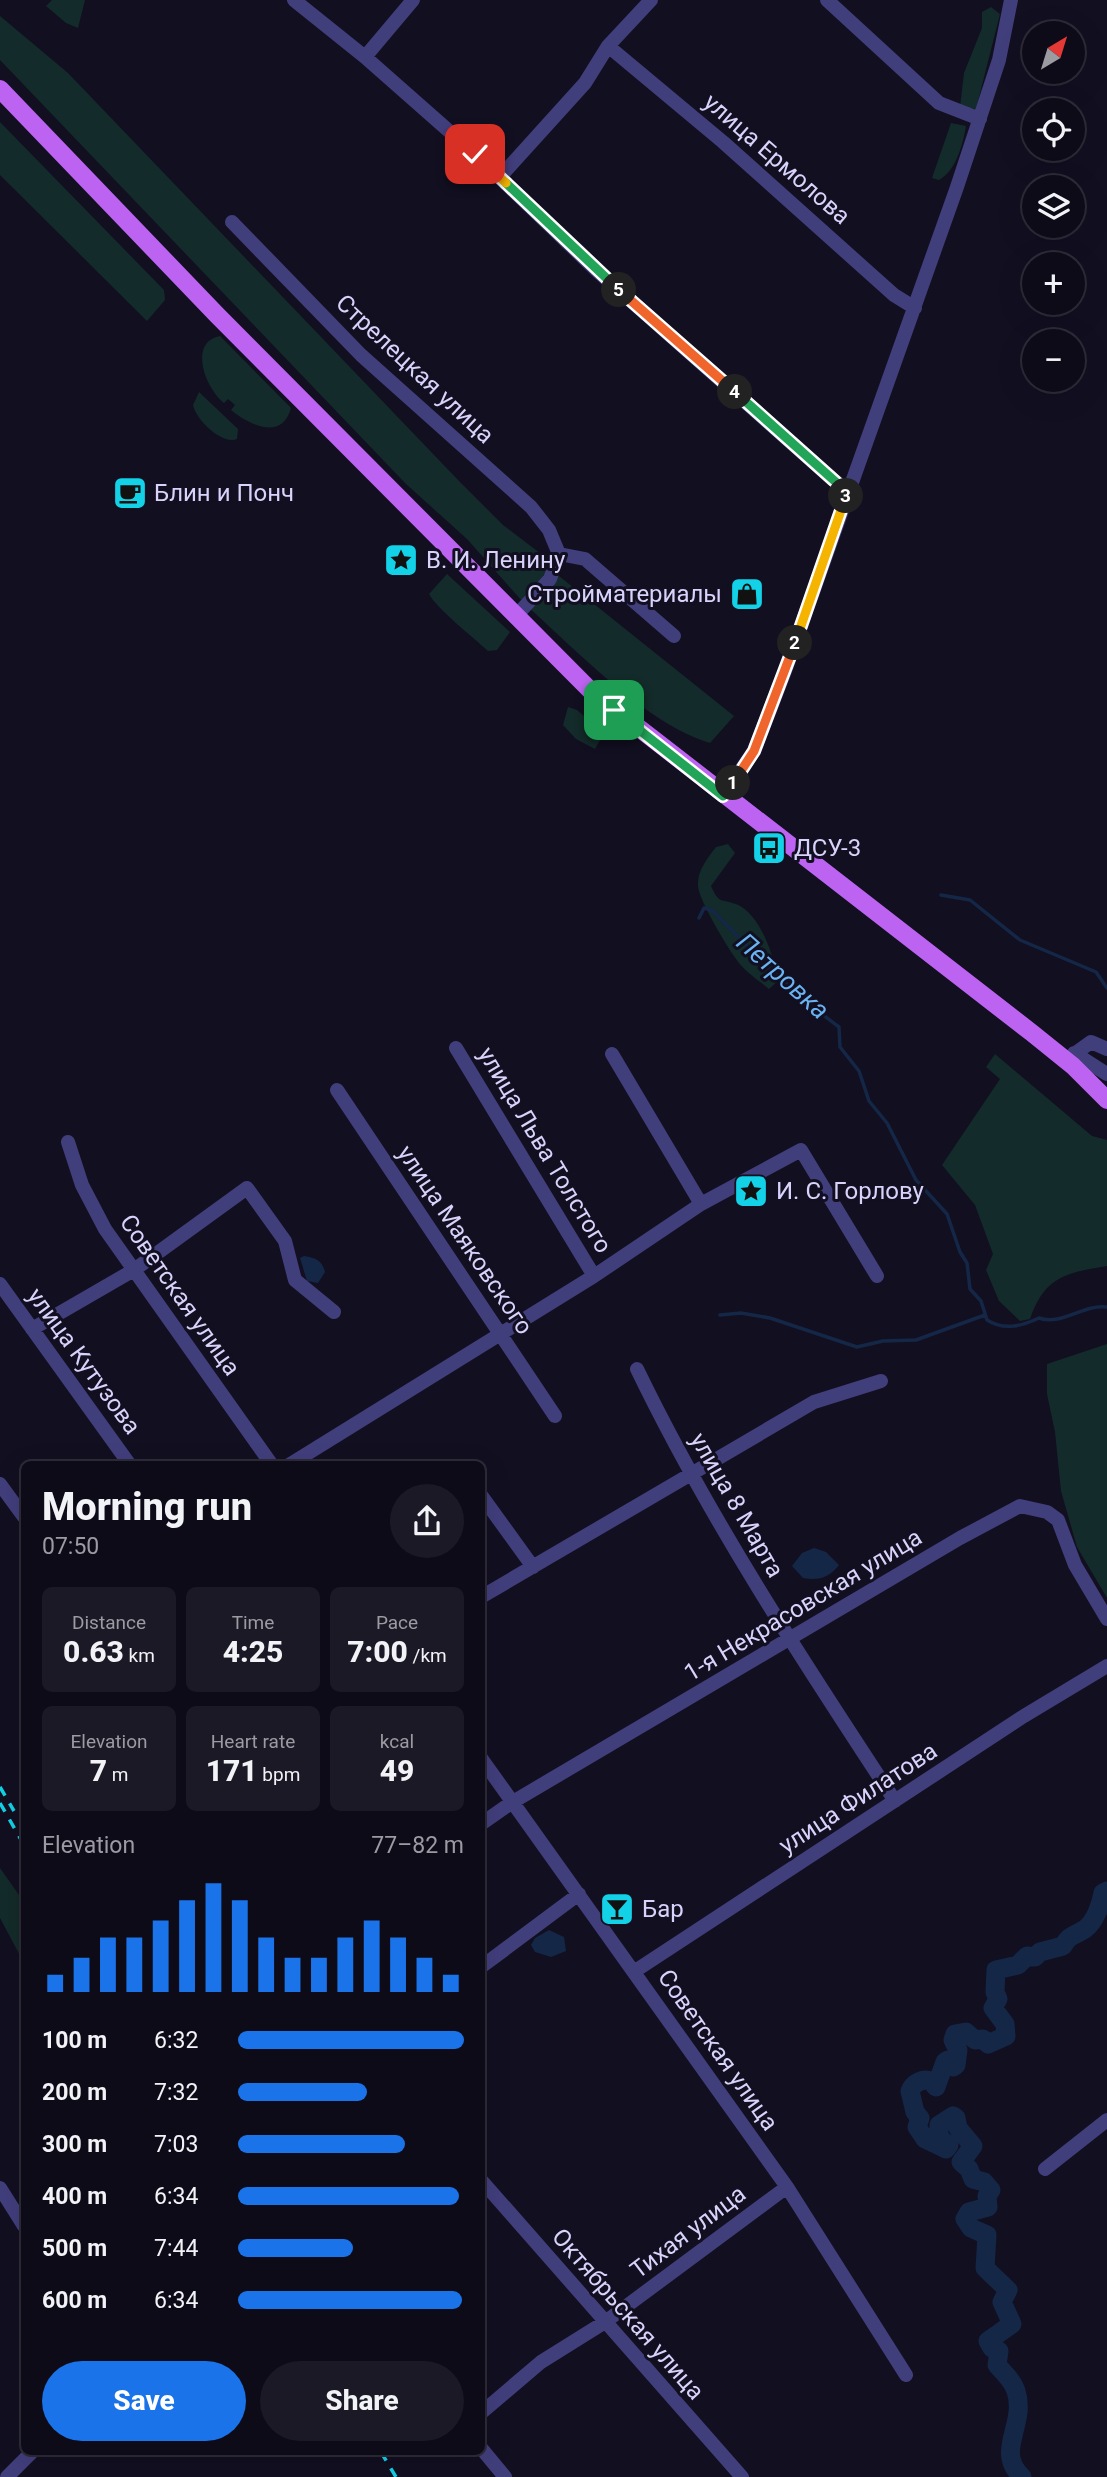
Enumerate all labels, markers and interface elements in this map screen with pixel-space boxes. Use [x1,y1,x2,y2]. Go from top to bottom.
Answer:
north arrow [1022,21,1085,84]
map controls [1022,21,1085,392]
street label: улица Ермолова [698,88,856,230]
button: locate [1022,98,1085,161]
pin [445,124,505,184]
icon: check [456,135,494,173]
button: layers [1022,175,1085,238]
button: + [1022,252,1085,315]
pin: 5 [602,272,636,308]
text: 5 [613,278,624,301]
street label: Стрелецкая улица [330,289,500,449]
button: − [1022,329,1085,392]
pin: 4 [718,374,752,410]
text: 4 [729,380,740,403]
cafe icon: Блин и Понч [111,474,149,512]
pin: 3 [828,478,864,514]
place label: Блин и Понч [154,479,294,507]
text: 3 [840,484,851,507]
place icon: В. И. Ленину [382,541,420,579]
place label: В. И. Ленину [426,546,566,574]
shop icon: Стройматериалы [728,575,766,613]
place label: Стройматериалы [527,580,722,608]
pin: 2 [778,626,812,660]
text: 2 [789,631,800,654]
pin [584,680,644,740]
icon: arrive [595,691,633,729]
pin: 1 [716,766,750,800]
text: 1 [727,771,738,794]
bus stop icon: ДСУ-3 [750,829,788,867]
place label: ДСУ-3 [794,834,861,862]
water label: Петровка [731,927,835,1025]
street label: улица Льва Толстого [472,1042,618,1258]
street label: улица Маяковского [391,1140,539,1340]
place icon: И. С. Горлову [732,1172,770,1210]
place label: И. С. Горлову [776,1177,925,1205]
street label: Советская улица [114,1209,246,1381]
street label: улица Кутузова [22,1282,146,1440]
street label: улица 8 Марта [684,1428,790,1582]
button: share [390,1484,464,1558]
text: Morning run [42,1485,252,1529]
street label: 1-я Некрасовская улица [679,1523,927,1687]
text: 07:50 [42,1533,99,1560]
text: Distance [72,1611,146,1634]
text: Time [232,1611,274,1634]
text: Pace [376,1611,418,1634]
text: 0.63 [63,1634,124,1669]
text: 4:25 [223,1634,283,1669]
text: 7:00 [347,1634,408,1669]
text: km [124,1644,155,1667]
text: /km [408,1644,447,1667]
text: Elevation [71,1730,147,1753]
text: Heart rate [211,1730,295,1753]
text: kcal [380,1730,414,1753]
street label: улица Филатова [774,1737,942,1859]
text: 7 [90,1753,107,1788]
text: 171 [206,1753,258,1788]
text: 49 [380,1753,414,1788]
text: m [107,1763,128,1786]
text: bpm [258,1763,300,1786]
text: Elevation [42,1832,135,1859]
text: 77–82 m [371,1832,464,1859]
bar icon: Бар [598,1890,636,1928]
place label: Бар [642,1895,684,1923]
street label: Советская улица [652,1964,784,2136]
text: 100 m [42,2027,107,2054]
text: 6:32 [154,2027,198,2054]
text: 200 m [42,2079,107,2106]
text: 7:32 [154,2079,198,2106]
text: 300 m [42,2131,107,2158]
text: 7:03 [154,2131,198,2158]
street label: Тихая улица [625,2180,751,2284]
text: 400 m [42,2183,107,2210]
text: 6:34 [154,2183,198,2210]
street label: Октябрьская улица [546,2223,710,2405]
text: 500 m [42,2235,107,2262]
text: 7:44 [154,2235,198,2262]
text: 600 m [42,2287,107,2314]
text: 6:34 [154,2287,198,2314]
button: Save [42,2361,246,2441]
button: Share [260,2361,464,2441]

